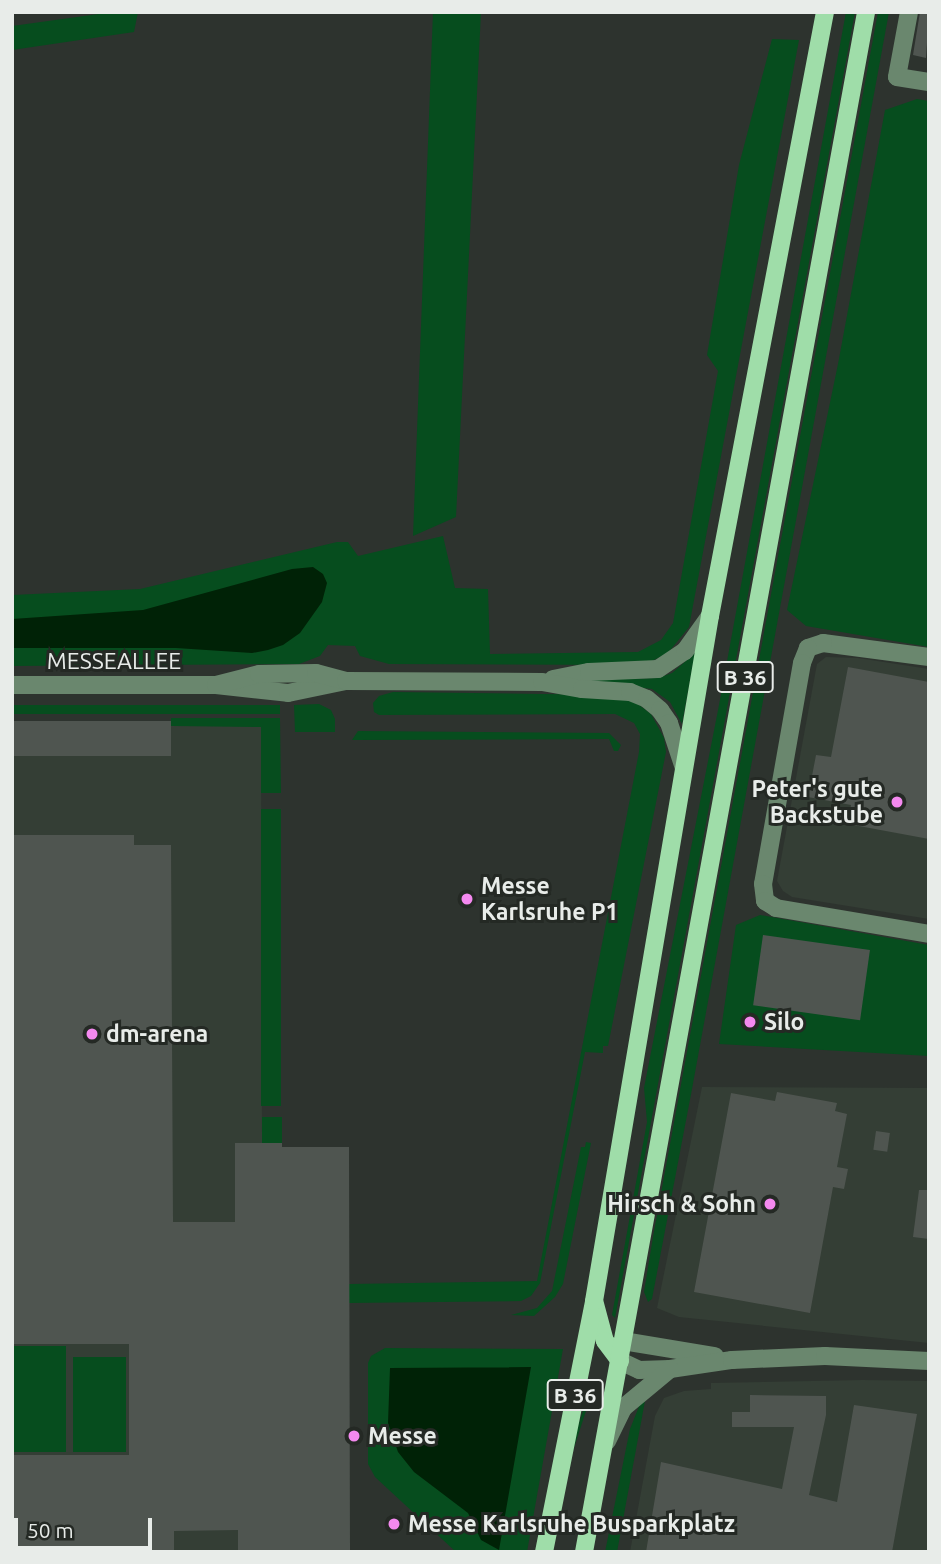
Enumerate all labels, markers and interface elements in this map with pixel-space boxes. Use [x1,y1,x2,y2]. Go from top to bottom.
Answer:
street label: MESSEALLEE [47,647,181,675]
road number: B 36 [715,660,775,694]
place label: Peter's gute Backstube [752,775,883,829]
marker: Peter's gute Backstube [889,794,905,810]
place label: Messe Karlsruhe P1 [481,872,618,926]
marker: Messe Karlsruhe P1 [459,891,475,907]
place label: Silo [764,1008,804,1036]
marker: Silo [742,1014,758,1030]
place label: dm-arena [106,1020,208,1048]
marker: dm-arena [84,1026,100,1042]
place label: Hirsch & Sohn [607,1190,756,1218]
marker: Hirsch & Sohn [762,1196,778,1212]
road number: B 36 [545,1378,605,1412]
place label: Messe [368,1422,437,1450]
marker: Messe [346,1428,362,1444]
scale bar [18,1504,156,1548]
place label: Messe Karlsruhe Busparkplatz [408,1510,735,1538]
marker: Messe Karlsruhe Busparkplatz [386,1516,402,1532]
text: 50 m [27,1518,74,1542]

